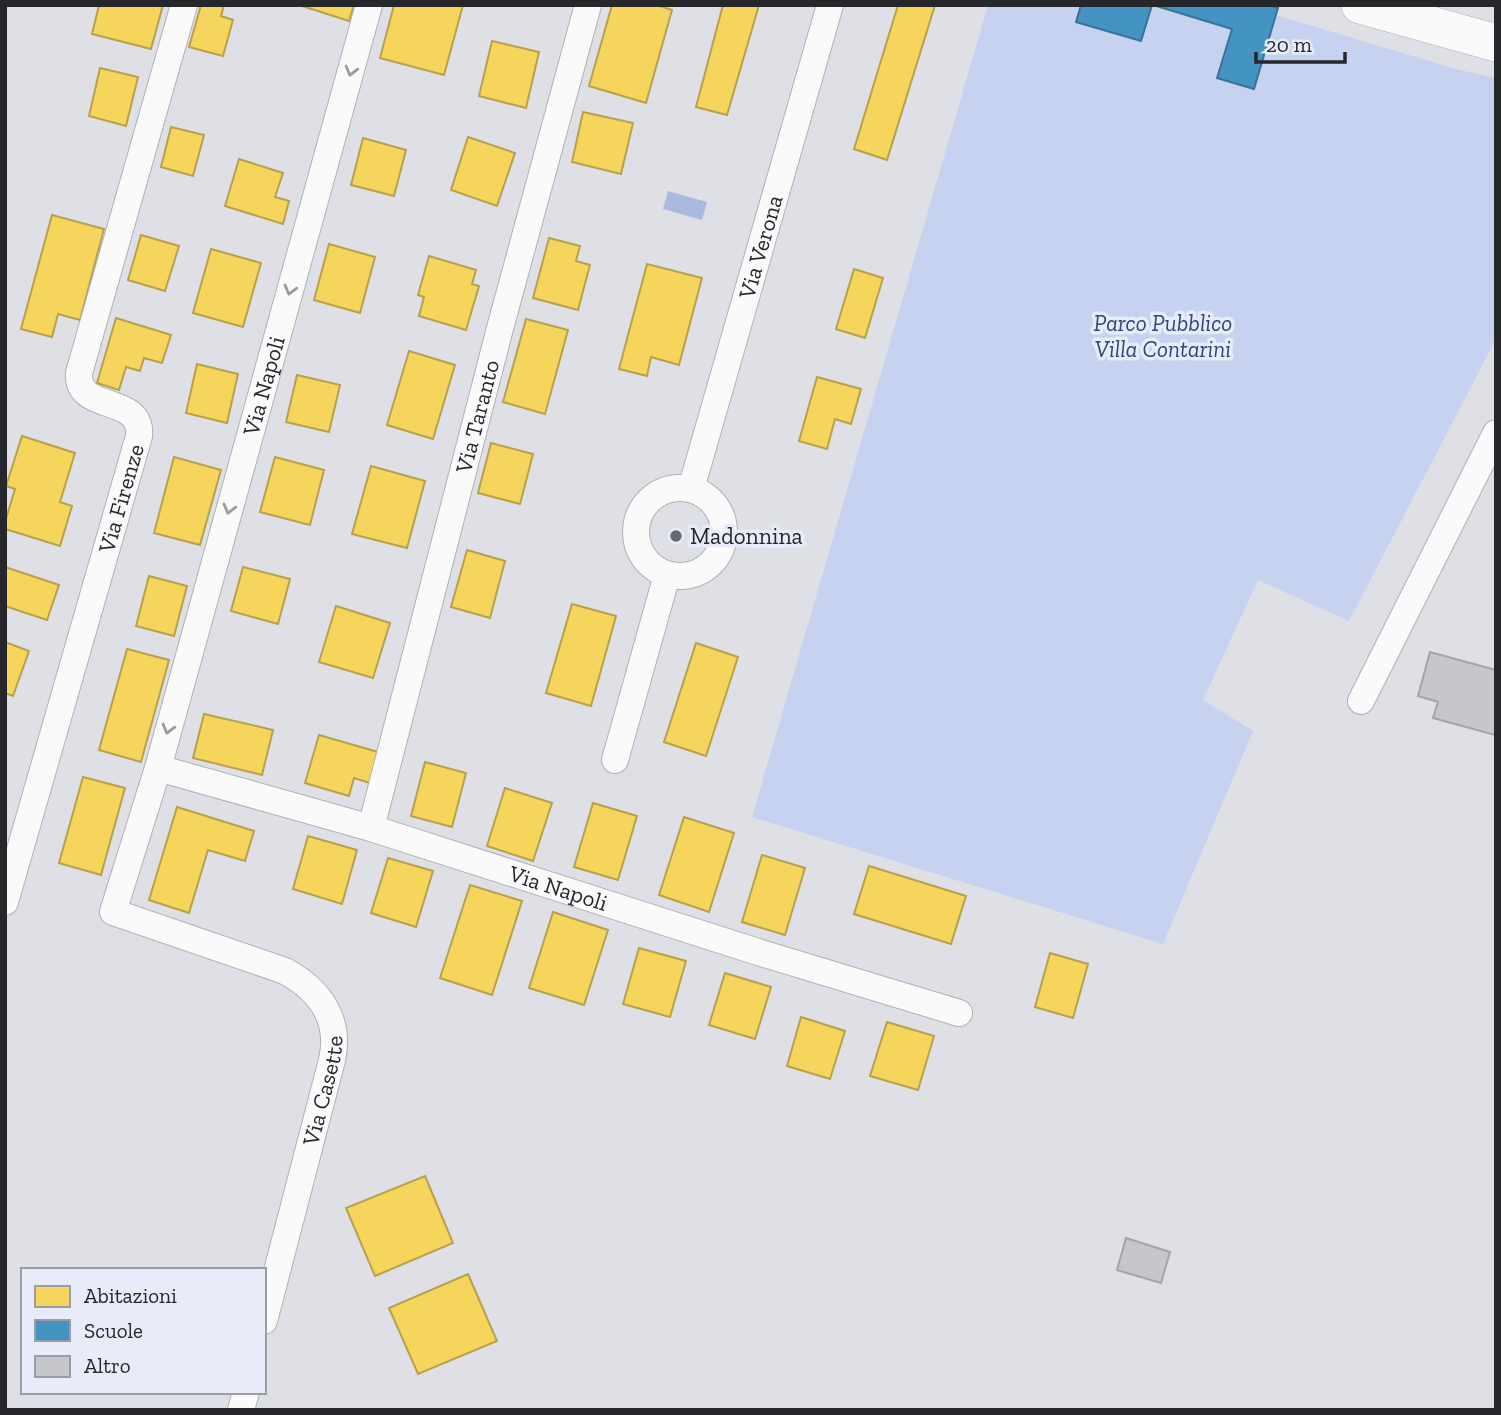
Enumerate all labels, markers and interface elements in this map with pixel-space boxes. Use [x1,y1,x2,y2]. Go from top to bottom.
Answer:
scale bar [1256,21,1345,65]
text: 20 m [1266,32,1312,57]
one-way arrow [345,65,359,77]
street label: Via Verona [732,192,789,303]
one-way arrow [284,284,298,296]
park label: Parco Pubblico Villa Contarini [1094,309,1232,363]
street label: Via Napoli [236,333,291,439]
street label: Via Taranto [449,357,505,477]
street label: Via Firenze [92,441,150,557]
one-way arrow [223,503,237,515]
place label: Madonnina [690,522,803,550]
marker: Madonnina [668,528,684,544]
one-way arrow [162,723,177,735]
street label: Via Napoli [505,859,611,917]
street label: Via Casette [296,1036,348,1149]
legend [21,1268,266,1394]
text: Abitazioni [84,1283,177,1308]
text: Scuole [84,1318,143,1343]
text: Altro [84,1353,131,1378]

